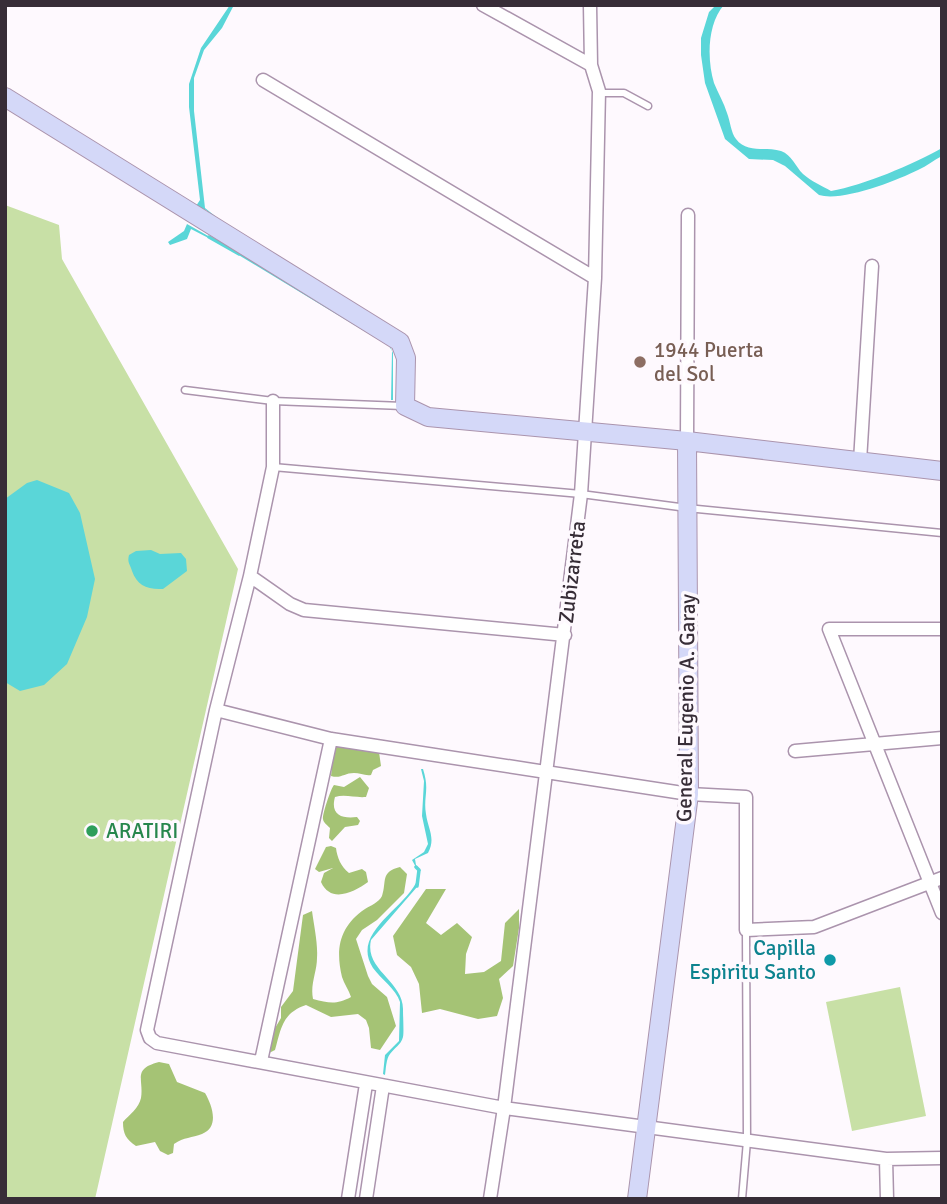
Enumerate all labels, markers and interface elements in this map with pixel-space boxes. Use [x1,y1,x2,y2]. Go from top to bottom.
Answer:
place label: 1944 Puerta del Sol [654,337,764,387]
marker: 1944 Puerta del Sol [632,354,648,370]
street label: Zubizarreta [553,519,591,625]
street label: General Eugenio A. Garay [671,594,701,822]
place label: ARATIRI [106,818,178,844]
marker: ARATIRI [84,823,100,839]
place label: Capilla Espiritu Santo [689,935,816,985]
marker: Capilla Espiritu Santo [822,952,838,968]

